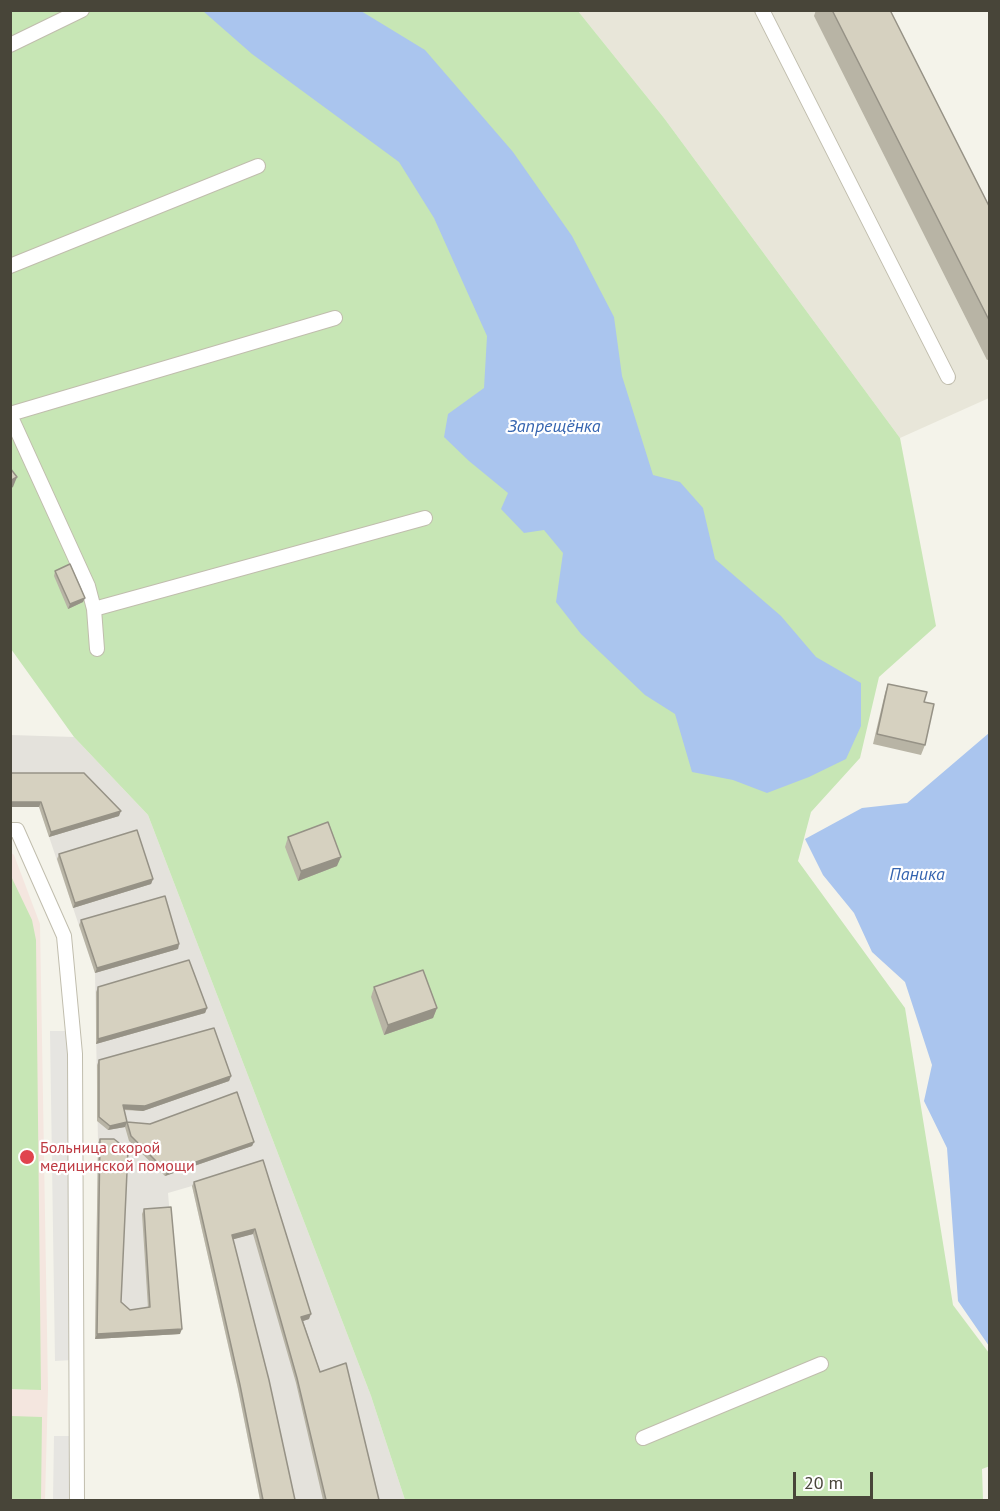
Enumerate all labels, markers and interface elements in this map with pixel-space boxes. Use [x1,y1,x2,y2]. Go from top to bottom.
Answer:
water label: Запрещёнка [507,416,601,438]
water label: Паника [889,864,945,886]
place label: Больница скорой медицинской помощи [40,1138,195,1176]
marker: Больница скорой медицинской помощи [18,1148,36,1166]
scale bar [796,1460,876,1498]
text: 20 m [804,1471,843,1494]

